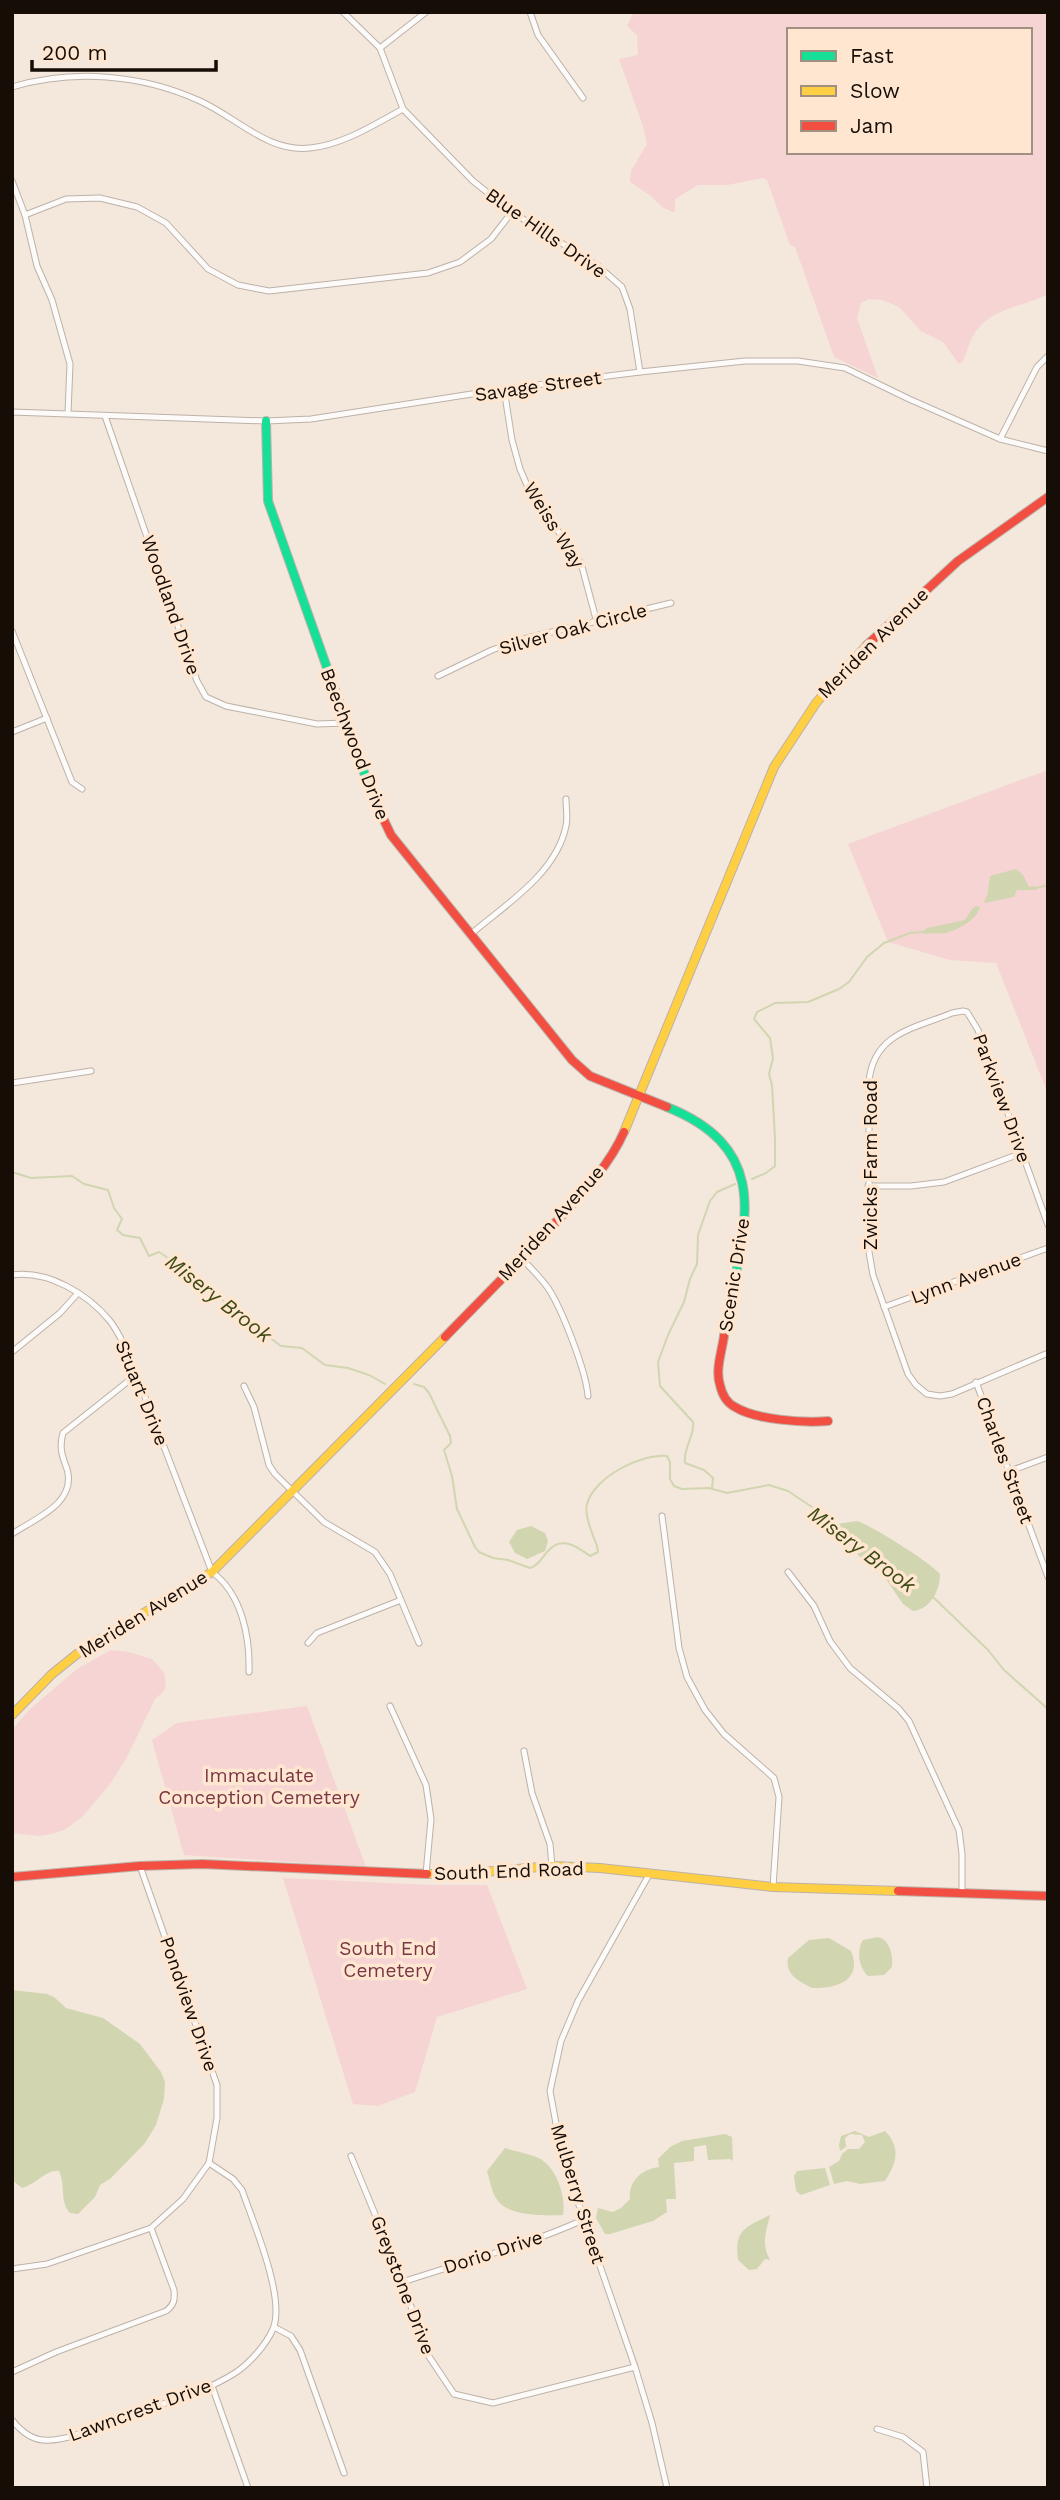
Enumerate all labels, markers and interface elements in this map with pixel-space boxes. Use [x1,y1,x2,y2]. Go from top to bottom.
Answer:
scale bar [32,28,215,72]
legend [787,28,1032,154]
text: 200 m [42,40,108,65]
text: Fast [850,43,894,68]
text: Slow [850,78,900,103]
text: Jam [850,113,893,138]
street label: Blue Hills Drive [481,183,611,283]
street label: Savage Street [473,366,603,406]
street label: Weiss Way [518,478,590,572]
street label: Woodland Drive [136,532,206,678]
street label: Meriden Avenue [813,583,933,703]
street label: Silver Oak Circle [497,598,649,660]
street label: Beechwood Drive [315,665,395,823]
street label: Parkview Drive [968,1030,1036,1166]
street label: Zwicks Farm Road [859,1080,882,1250]
street label: Meriden Avenue [493,1161,609,1285]
street label: Scenic Drive [714,1216,754,1334]
street label: Lynn Avenue [908,1247,1024,1309]
water label: Misery Brook [161,1249,278,1348]
street label: Stuart Drive [110,1337,174,1449]
street label: Charles Street [971,1393,1039,1527]
water label: Misery Brook [803,1500,921,1598]
street label: Meriden Avenue [74,1565,212,1663]
park label: Immaculate Conception Cemetery [158,1764,360,1809]
street label: South End Road [434,1857,584,1885]
street label: Pondview Drive [155,1933,223,2075]
park label: South End Cemetery [339,1937,437,1982]
street label: Mulberry Street [546,2121,610,2267]
street label: Greystone Drive [366,2212,440,2358]
street label: Dorio Drive [440,2225,546,2279]
street label: Lawncrest Drive [65,2373,215,2447]

